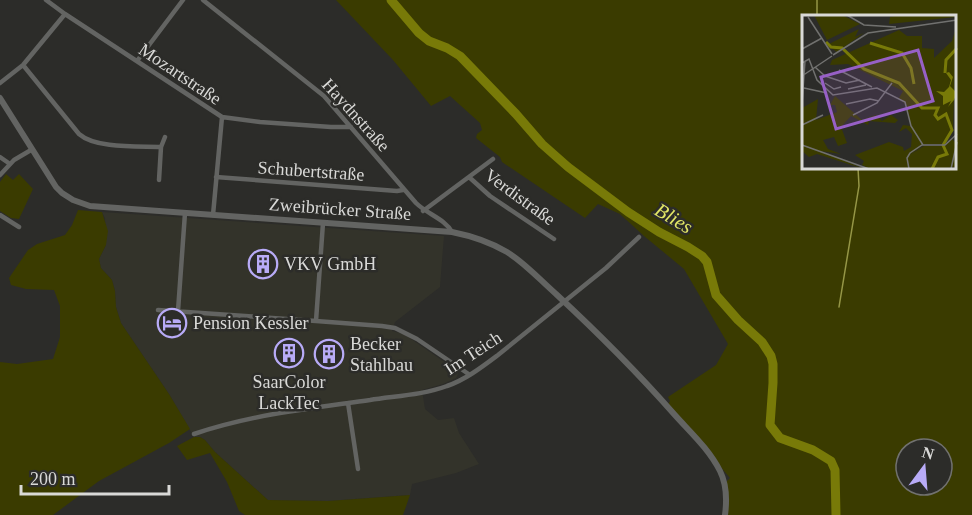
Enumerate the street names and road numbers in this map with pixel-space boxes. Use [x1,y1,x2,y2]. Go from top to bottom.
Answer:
street label: Mozartstraße [135,39,225,109]
street label: Haydnstraße [318,75,394,155]
street label: Schubertstraße [257,157,365,185]
street label: Verdistraße [481,165,559,229]
street label: Zweibrücker Straße [268,194,412,224]
street label: Im Teich [441,327,505,379]

